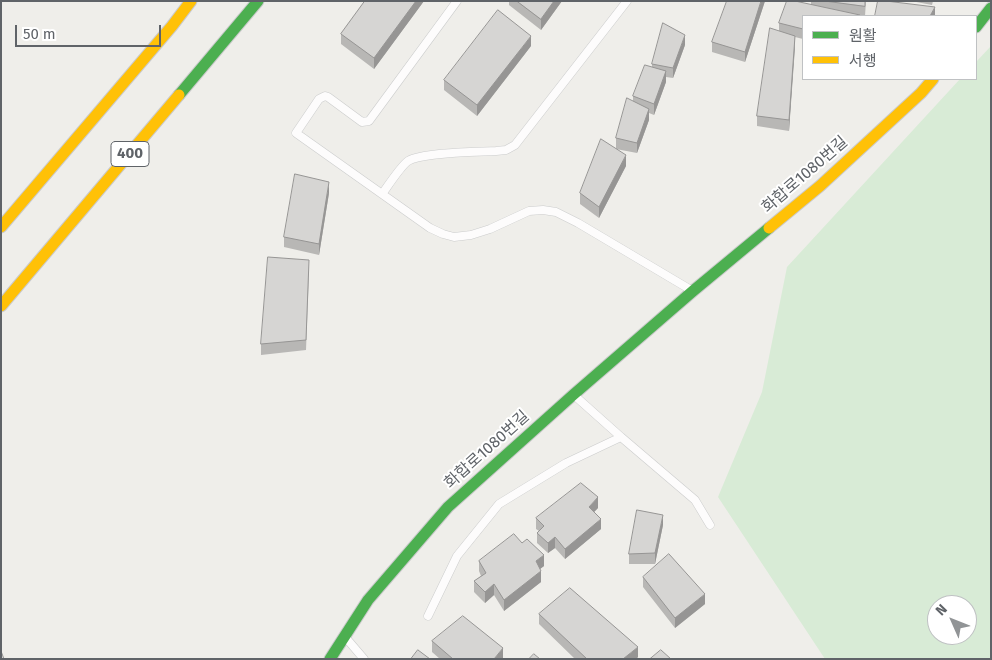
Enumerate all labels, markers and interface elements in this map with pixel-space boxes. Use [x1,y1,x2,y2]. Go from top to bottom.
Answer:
scale bar [18,15,164,47]
legend [802,15,977,80]
text: 50 m [23,25,56,43]
text: 원활 [849,27,877,45]
text: 서행 [849,52,877,70]
street label: 화합로1080번길 [758,133,852,217]
road number: 400 [111,142,149,166]
street label: 화합로1080번길 [441,407,533,493]
north arrow [927,595,977,645]
text: N [932,601,951,619]

